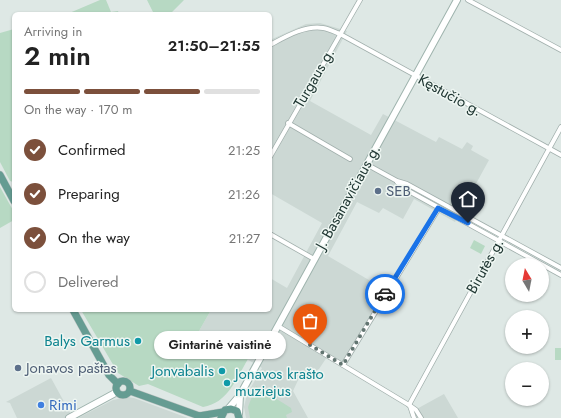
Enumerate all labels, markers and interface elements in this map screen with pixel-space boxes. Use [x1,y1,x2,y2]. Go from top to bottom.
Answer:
text: Arriving in [24,22,82,41]
text: 21:50–21:55 [168,35,260,57]
text: 2 min [24,37,91,75]
street label: Turgaus g. [288,44,340,112]
street label: Kęstučio g. [414,68,486,122]
text: On the way · 170 m [24,100,133,119]
icon: check [24,139,46,161]
text: Confirmed [58,139,126,161]
text: 21:25 [228,141,260,160]
street label: J. Basanavičiaus g. [309,141,386,255]
place label: SEB [386,180,411,202]
pin [451,182,485,223]
icon: check [24,183,46,205]
text: Preparing [58,183,120,205]
text: 21:26 [228,185,260,204]
marker: SEB [373,186,383,196]
icon: home [457,188,479,210]
icon: check [24,227,46,249]
text: On the way [58,227,130,249]
text: 21:27 [229,229,260,248]
street label: Birutės g. [461,234,509,298]
north arrow [505,258,549,302]
map controls [505,258,549,406]
text: Delivered [58,271,119,293]
courier [365,274,405,314]
icon: car [374,283,396,305]
pin [293,304,327,345]
icon: bag [299,310,321,332]
button: + [505,310,549,354]
place label: Balys Garmus [44,330,130,352]
callout: Gintarinė vaistinė [154,331,286,359]
text: Gintarinė vaistinė [168,335,272,354]
marker: Balys Garmus [133,336,143,346]
place label: Jonavos paštas [24,357,117,379]
place label: Jonvabalis [149,360,214,382]
button: − [505,362,549,406]
marker: Jonavos paštas [13,363,23,373]
place label: Jonavos krašto muziejus [233,363,324,402]
marker: Jonvabalis [217,366,227,376]
marker: Jonavos krašto muziejus [222,378,232,388]
place label: Rimi [49,394,77,416]
marker: Rimi [36,400,46,410]

